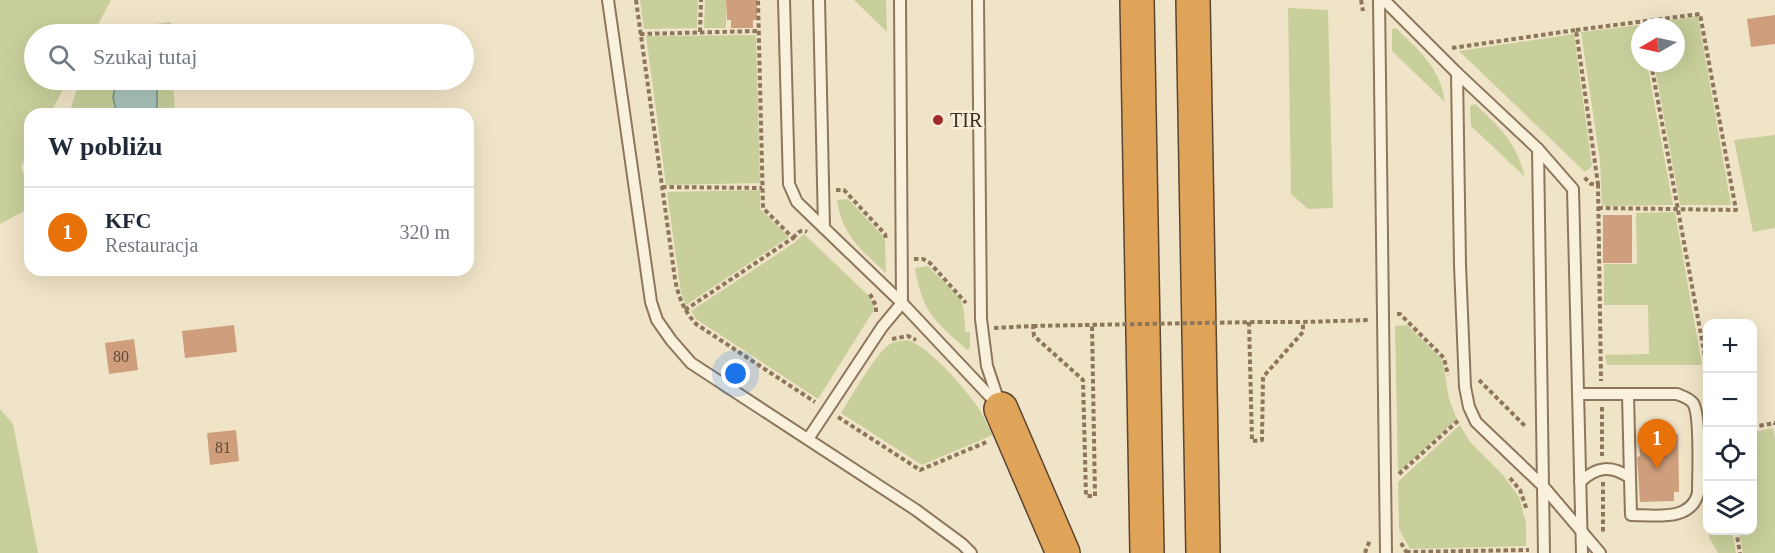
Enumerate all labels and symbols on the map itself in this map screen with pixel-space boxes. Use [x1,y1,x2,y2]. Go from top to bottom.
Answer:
north arrow [1631,18,1685,72]
place label: TIR [950,109,983,131]
marker: TIR [931,113,945,127]
house number: 80 [113,348,129,365]
your location [721,359,750,388]
pin: 1 [1638,420,1676,469]
house number: 81 [215,439,231,456]

